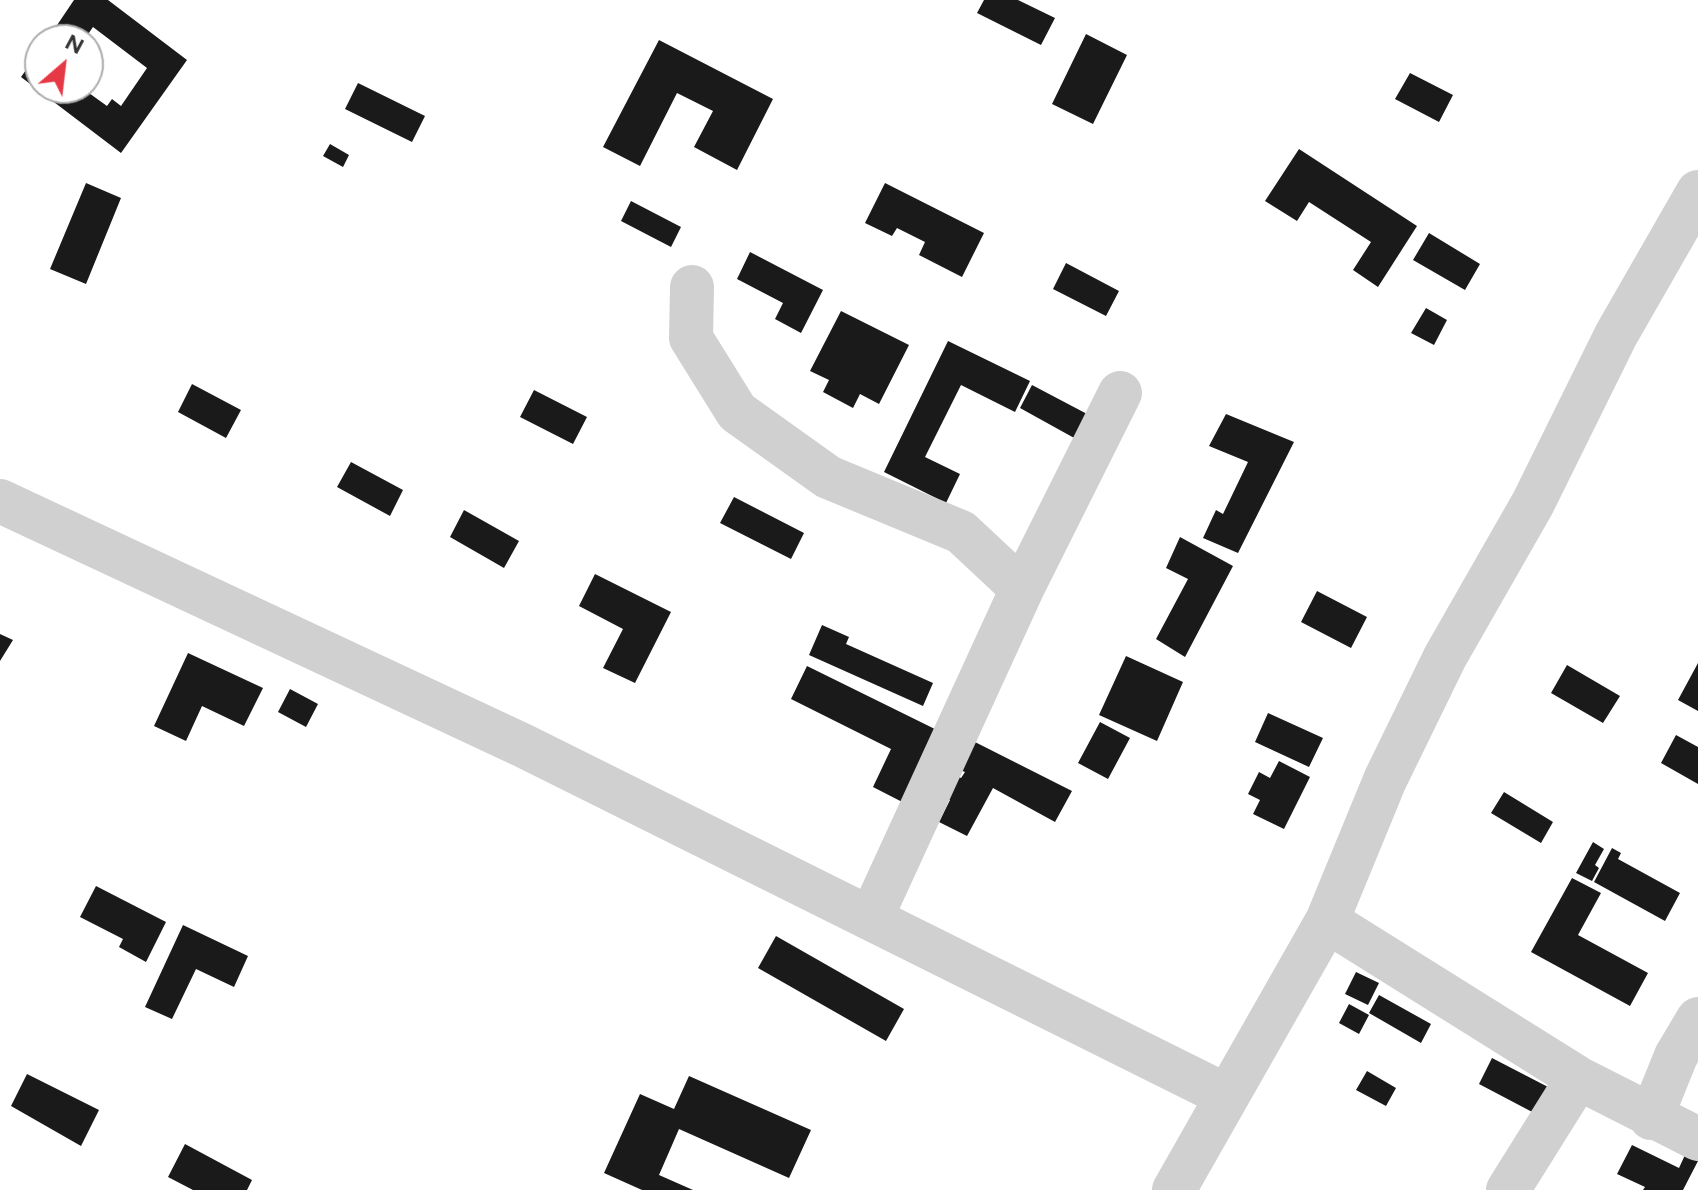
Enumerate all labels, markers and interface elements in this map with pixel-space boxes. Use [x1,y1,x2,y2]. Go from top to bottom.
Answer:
north arrow [24,24,104,104]
text: N [61,28,88,60]

